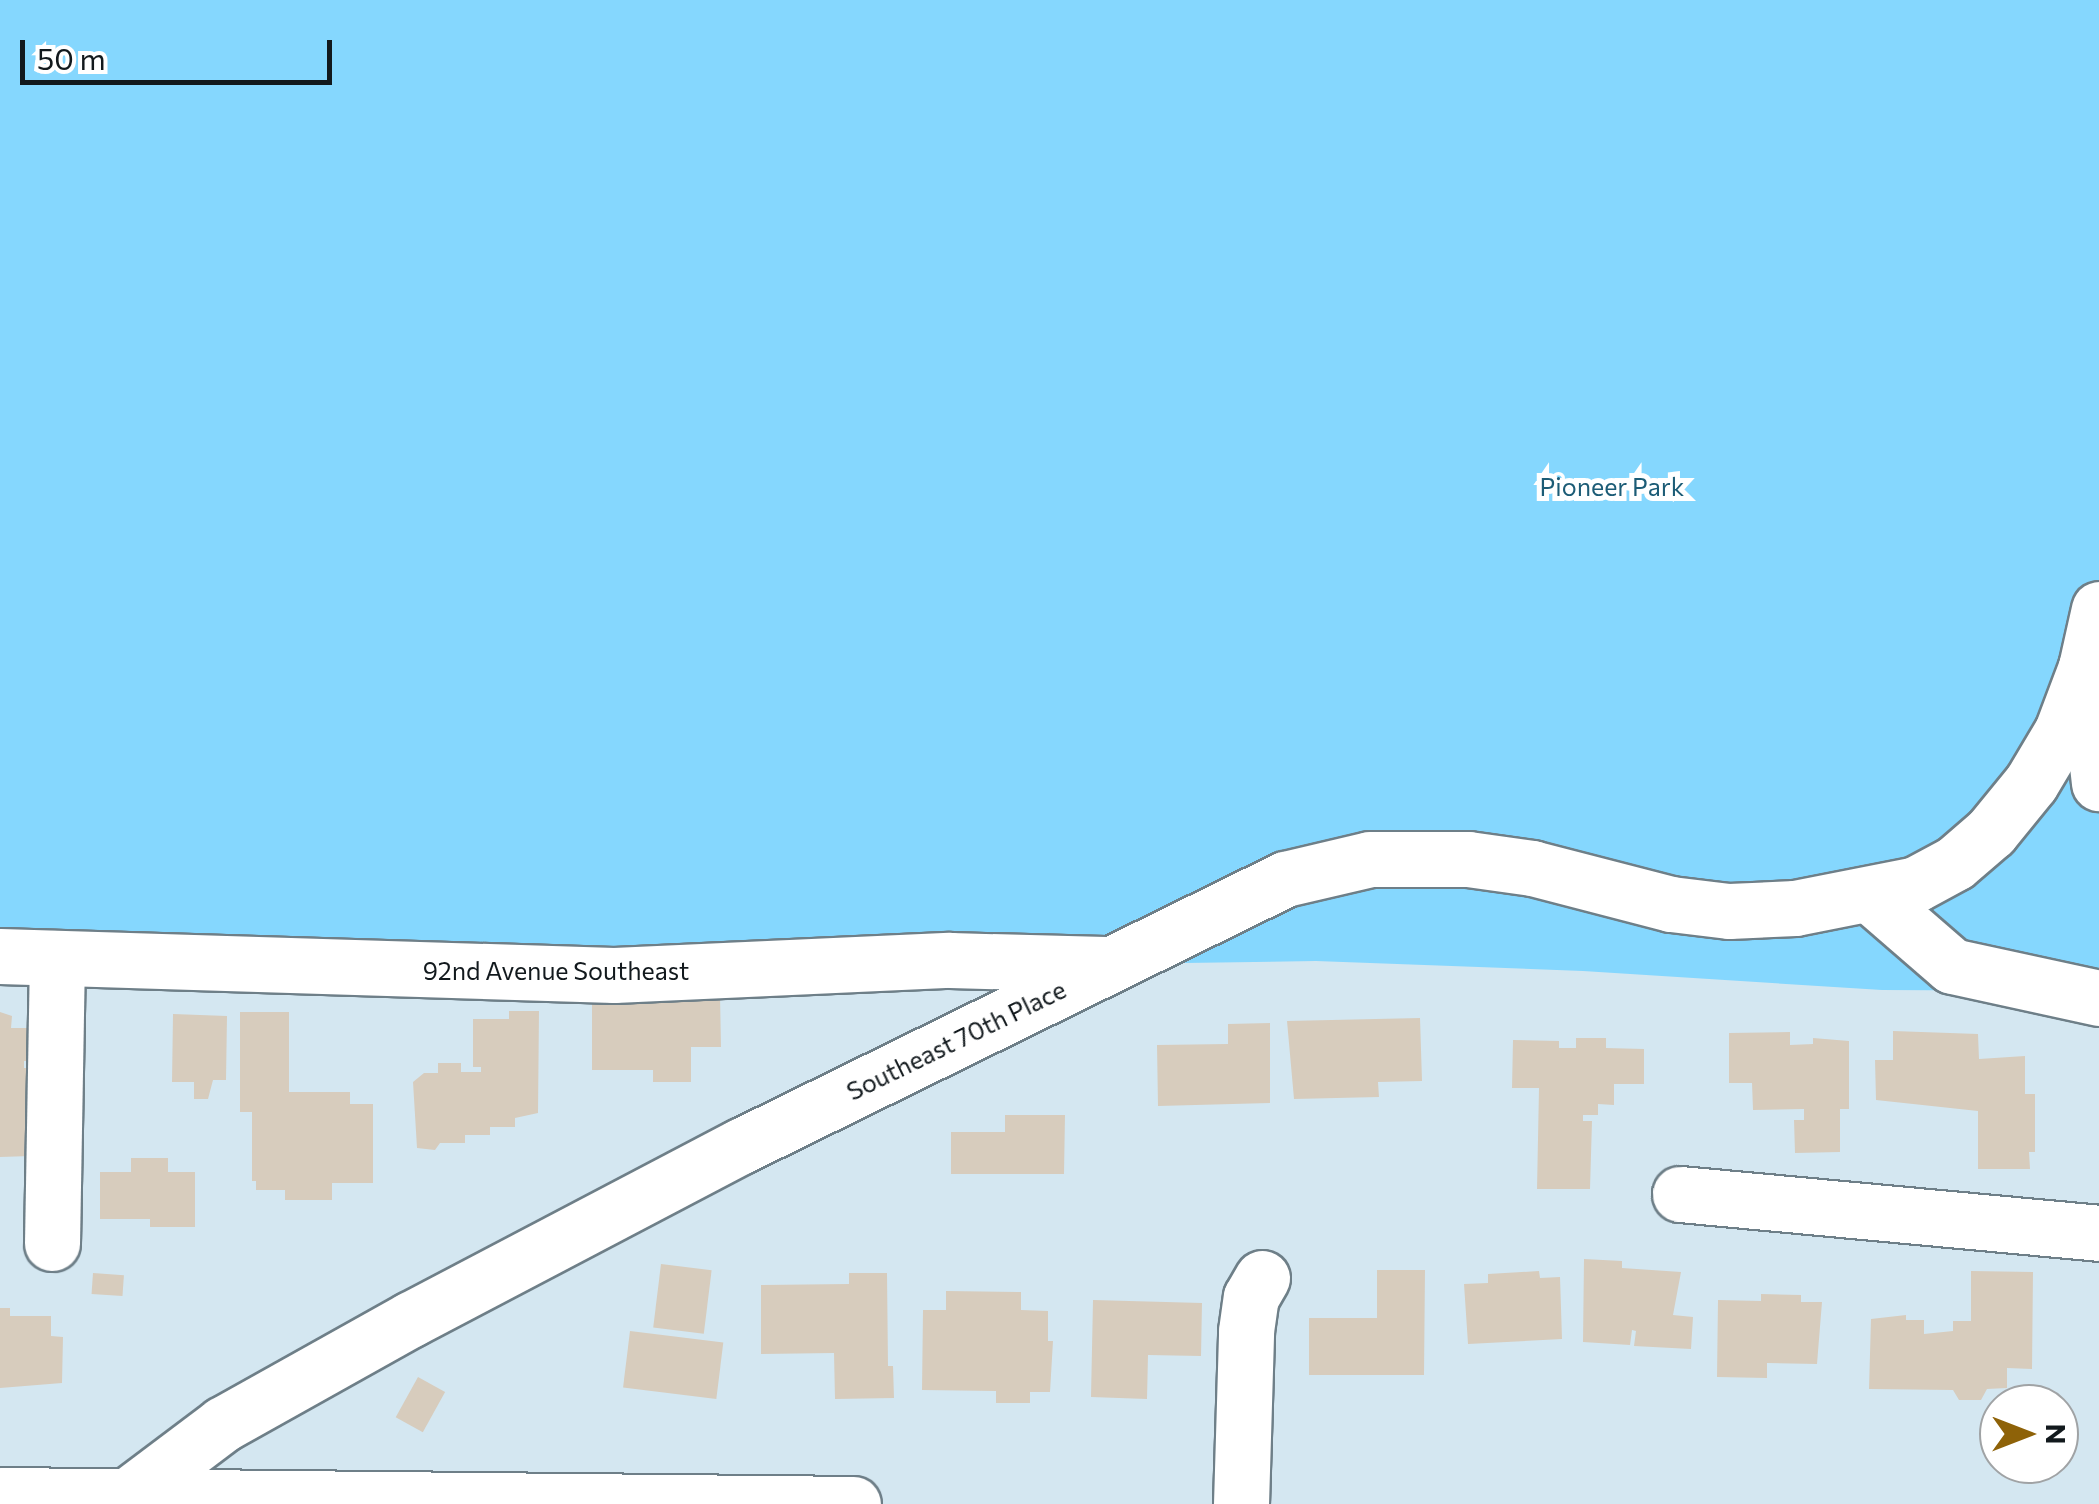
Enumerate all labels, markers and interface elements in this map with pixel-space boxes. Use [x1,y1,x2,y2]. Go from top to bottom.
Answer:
scale bar [25,20,338,82]
text: 50 m [37,39,106,76]
park label: Pioneer Park [1540,471,1684,501]
street label: 92nd Avenue Southeast [423,955,689,985]
street label: Southeast 70th Place [841,974,1071,1106]
north arrow [1979,1384,2079,1484]
text: N [2040,1424,2074,1445]

